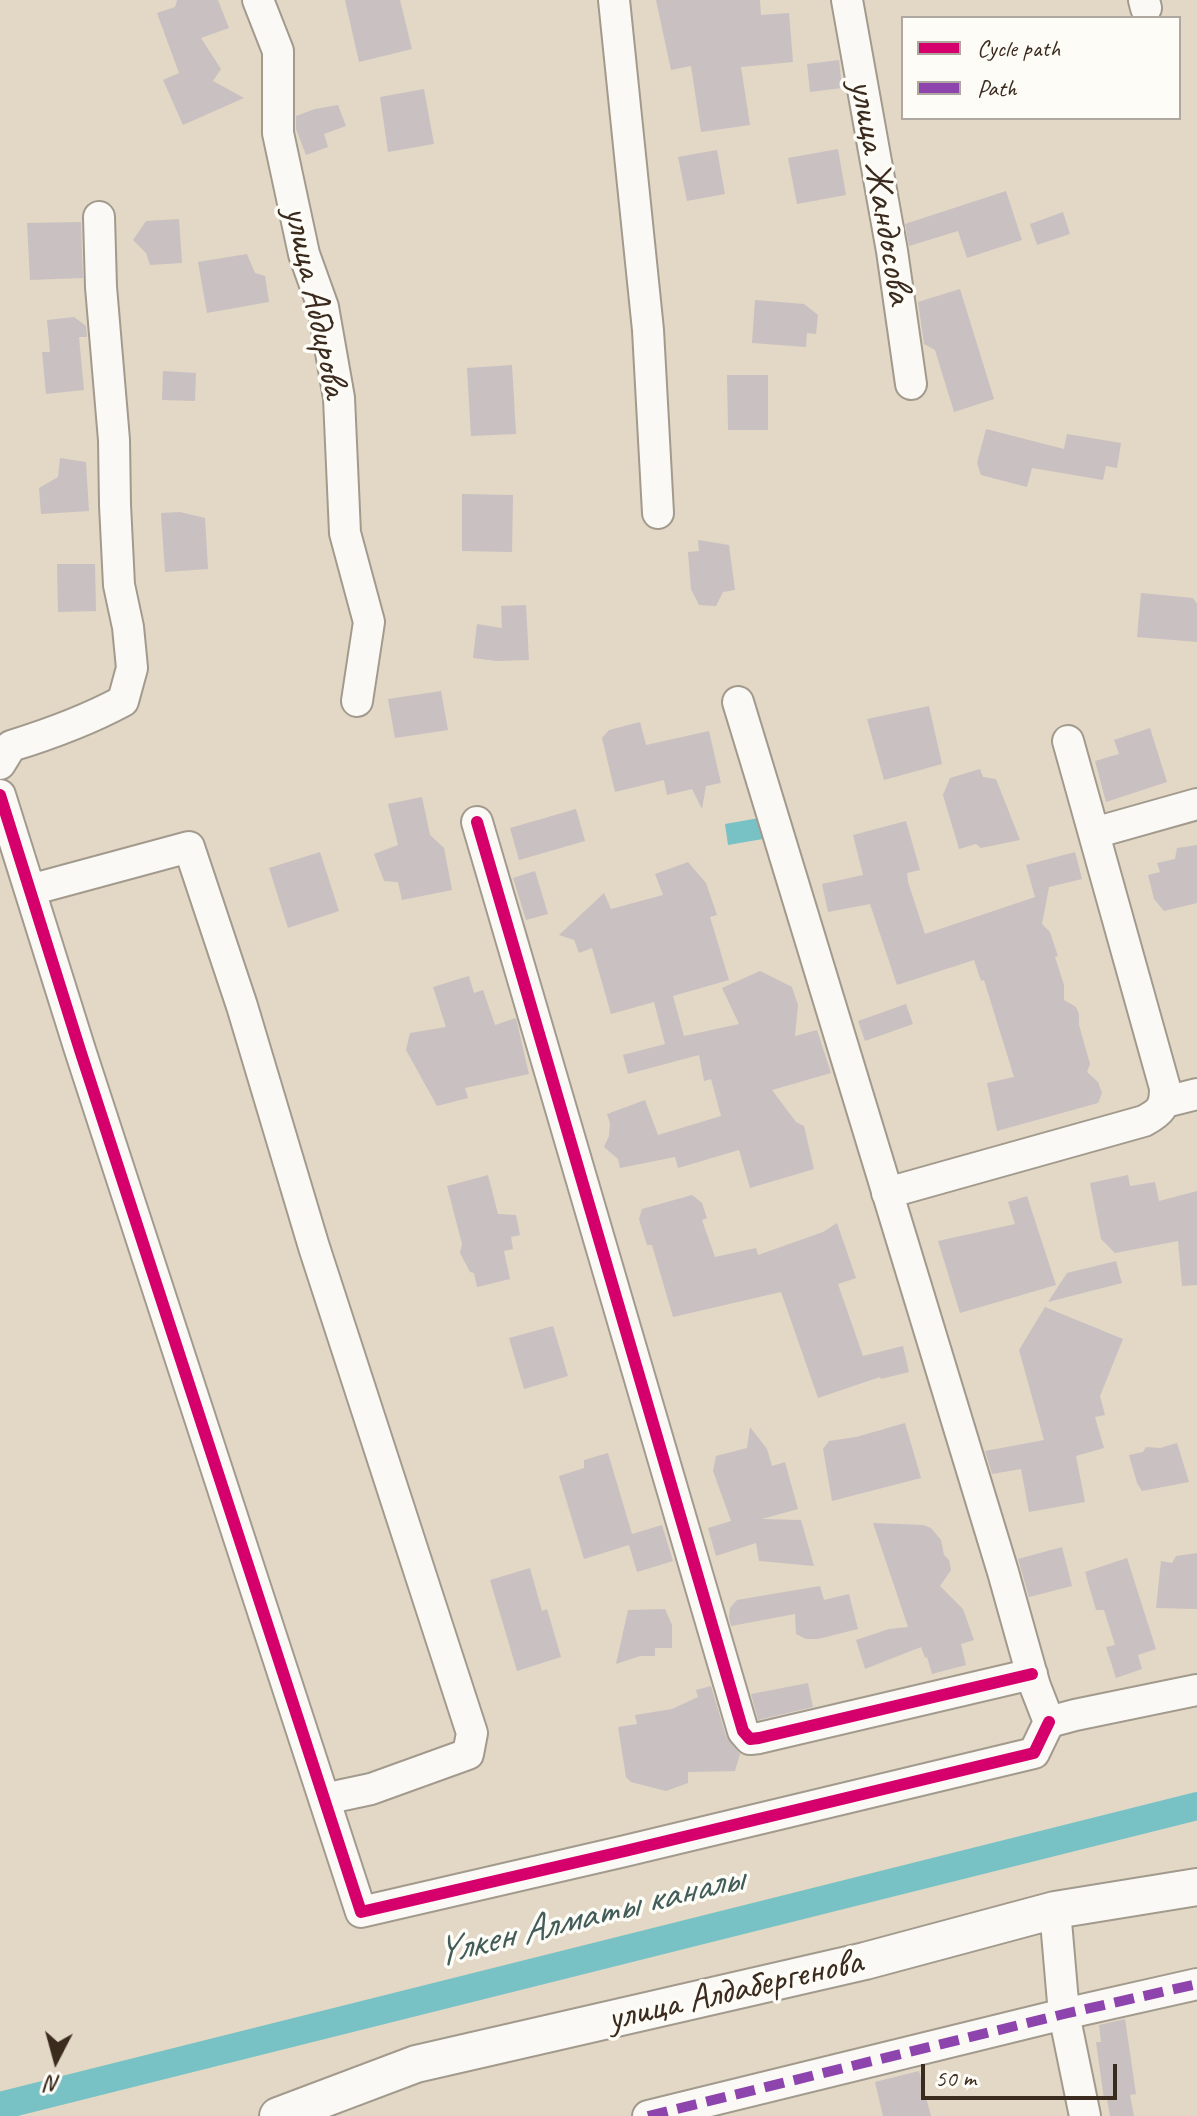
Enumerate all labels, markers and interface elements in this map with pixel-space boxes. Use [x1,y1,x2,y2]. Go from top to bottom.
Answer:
legend [901,16,1181,120]
text: Cycle path [977,33,1060,63]
text: Path [977,73,1017,103]
street label: улица Жандосова [838,76,922,308]
street label: улица Абдирова [273,202,357,402]
water label: Үлкен Алматы каналы [431,1856,747,1978]
street label: улица Алдабергенова [603,1940,867,2042]
north arrow [16,2020,96,2100]
scale bar [925,2048,1121,2098]
text: 50 m [935,2063,976,2093]
text: N [45,2069,62,2099]

